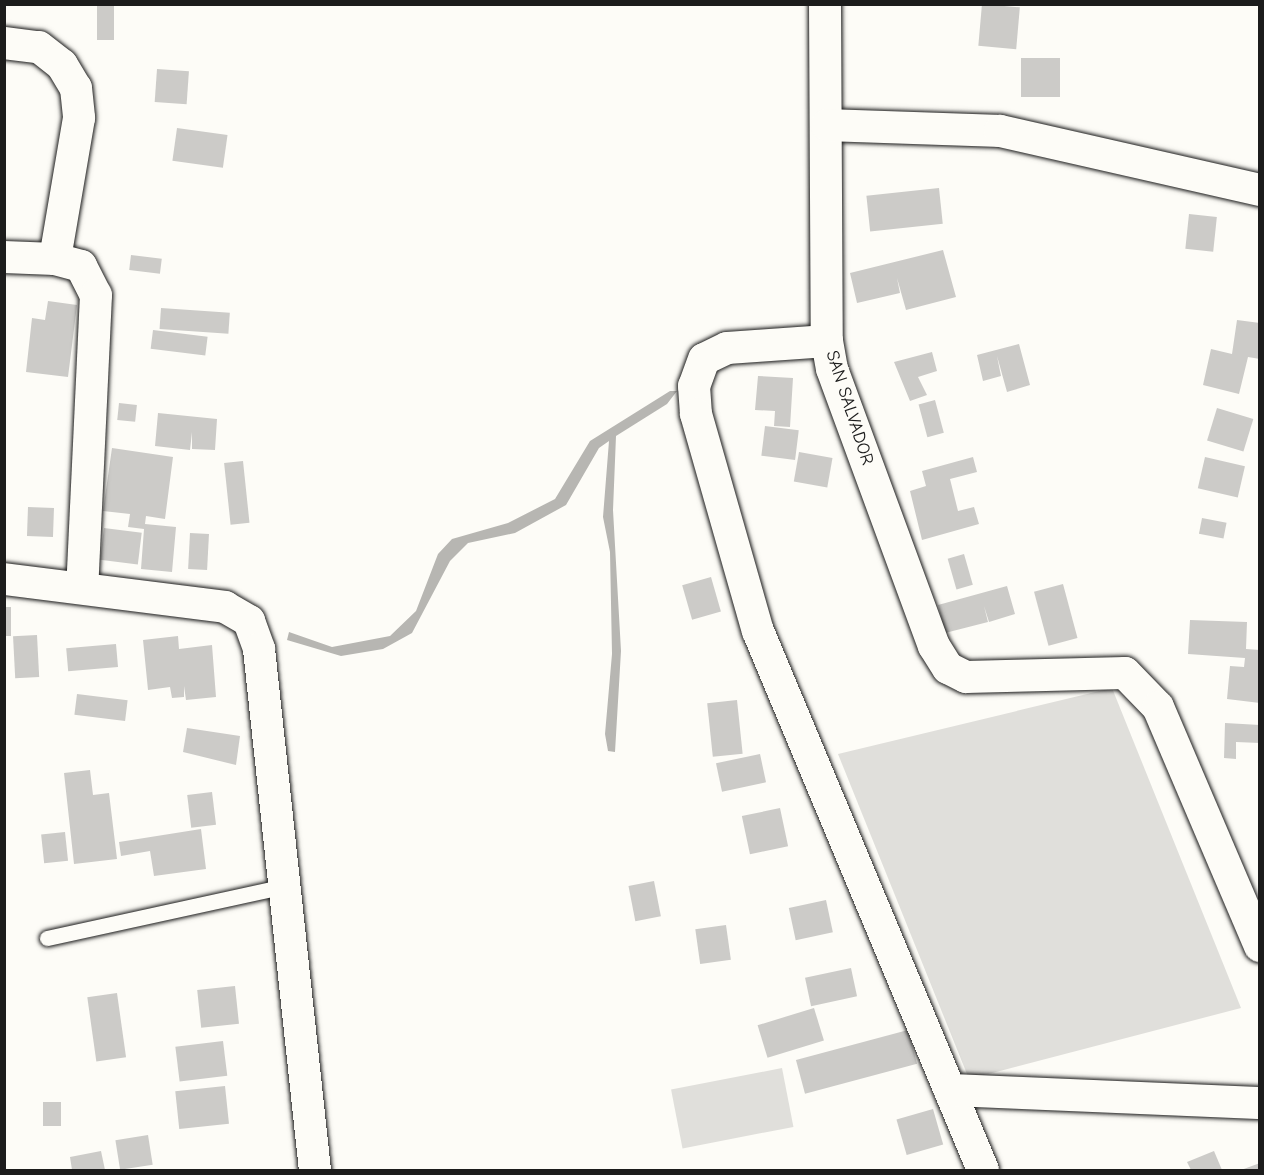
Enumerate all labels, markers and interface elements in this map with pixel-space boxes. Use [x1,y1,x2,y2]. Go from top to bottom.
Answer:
street label: SAN SALVADOR [820,348,878,468]

